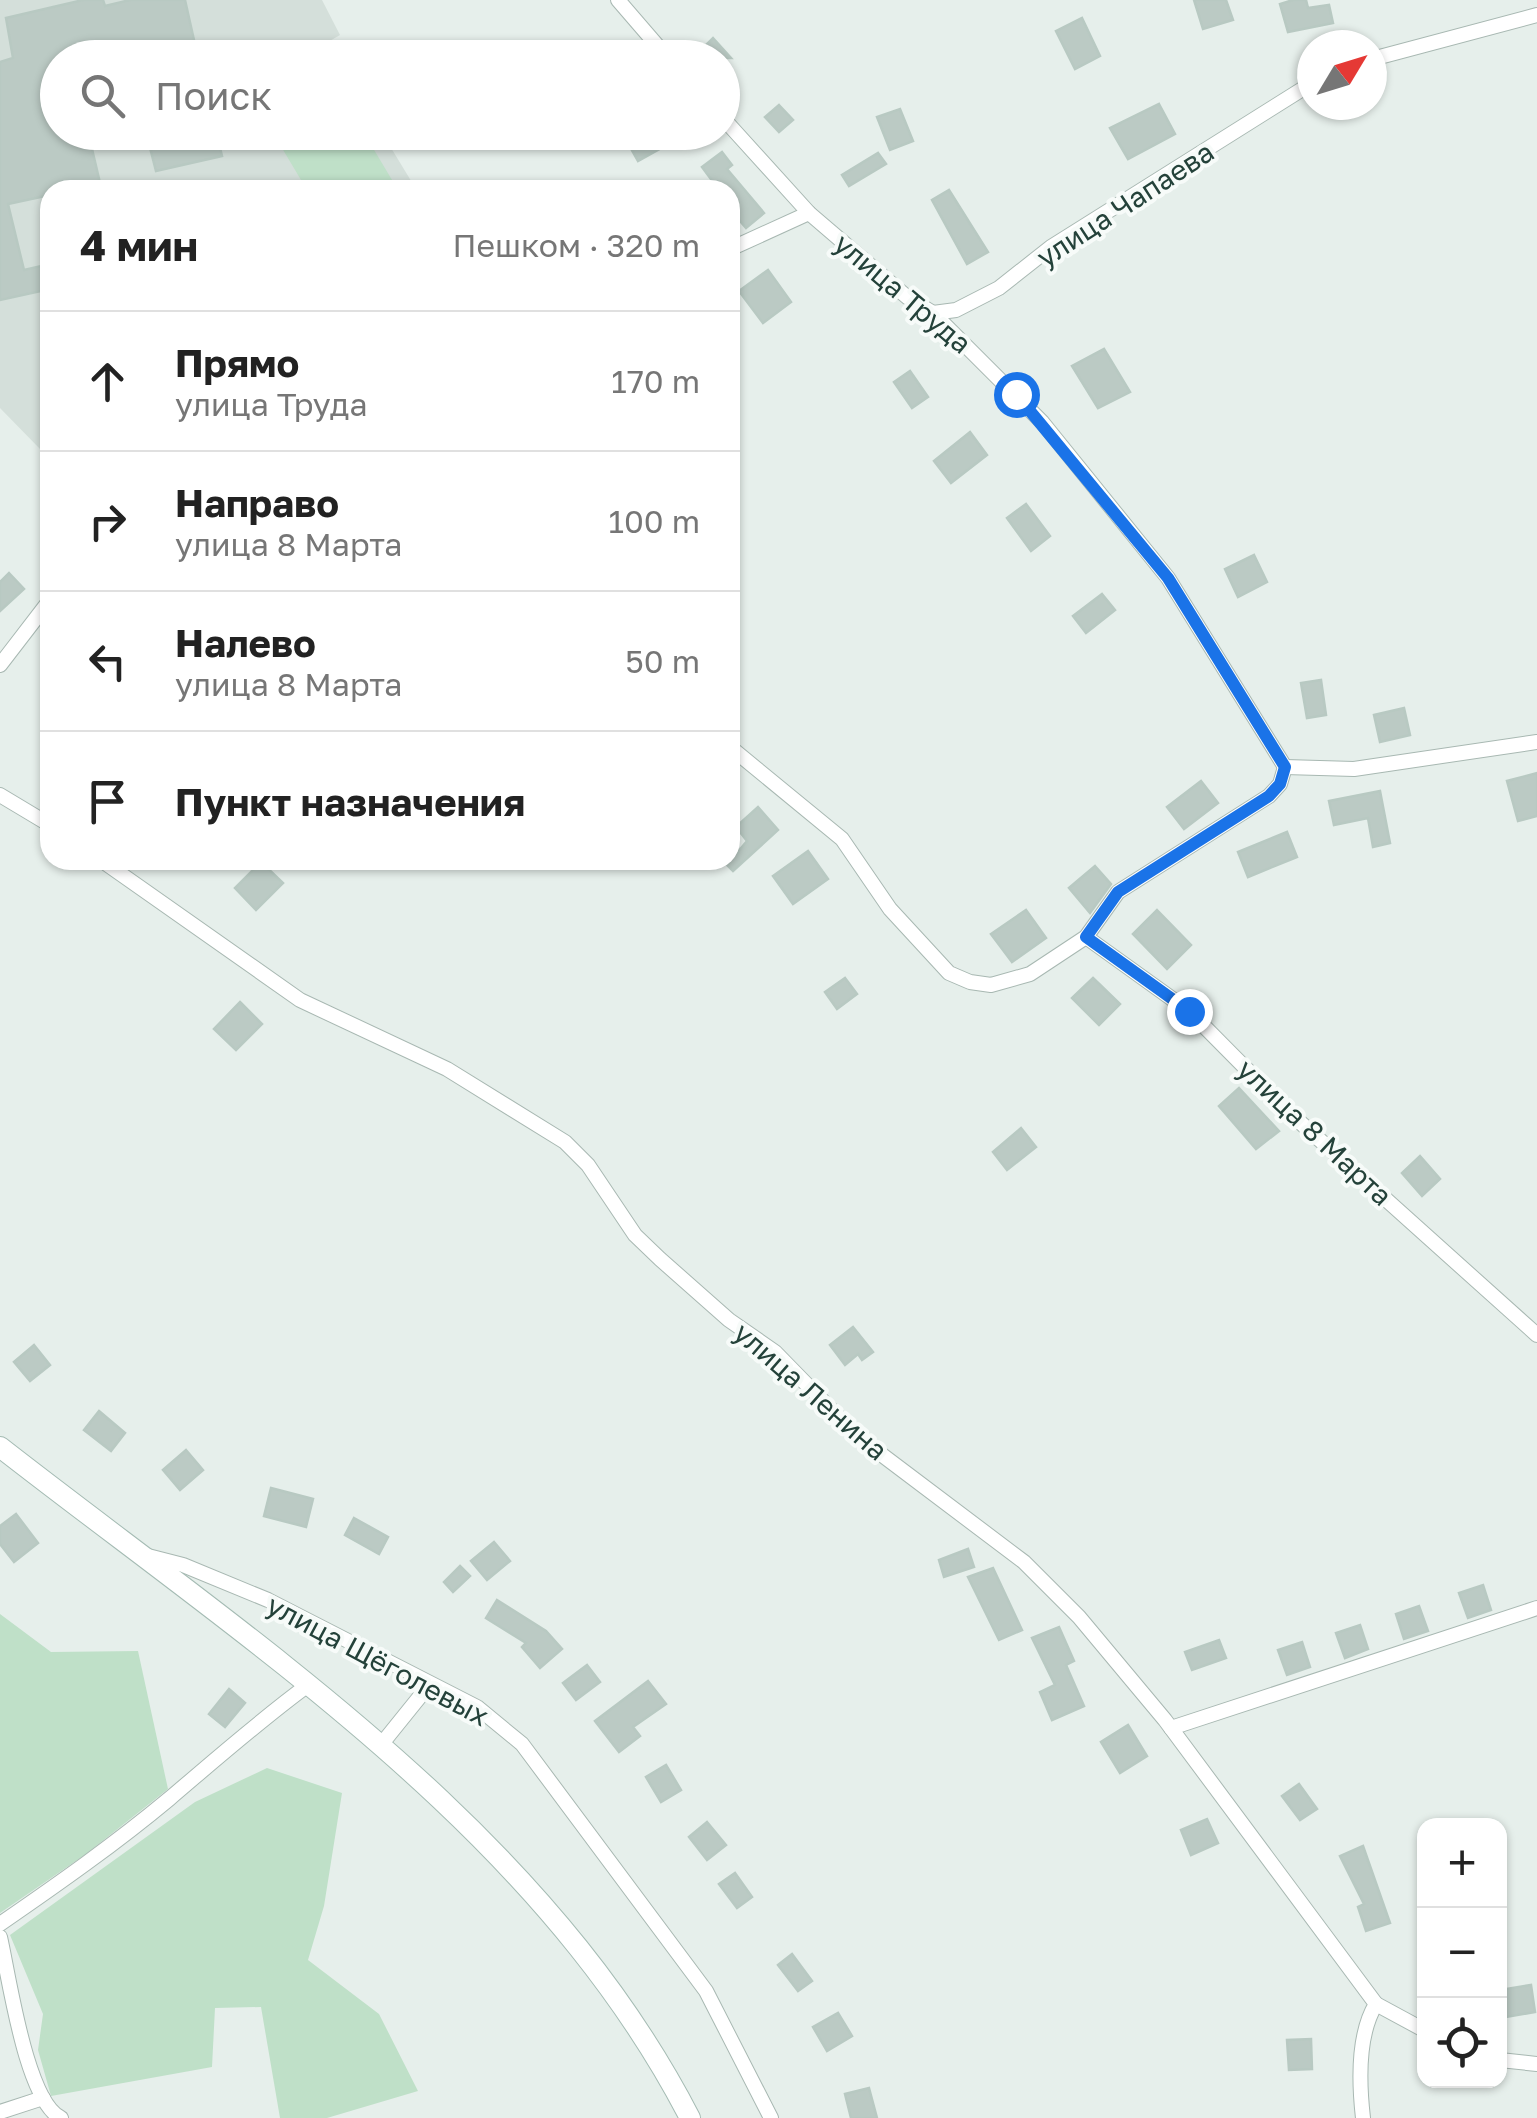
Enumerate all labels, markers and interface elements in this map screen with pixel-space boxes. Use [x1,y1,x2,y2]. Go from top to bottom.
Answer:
north arrow [1297,30,1387,120]
search box [40,40,740,150]
icon: search [75,68,130,123]
text: Поиск [155,73,272,118]
street label: улица Чапаева [1030,135,1220,273]
text: 4 мин [80,220,198,270]
text: Пешком · 320 m [452,226,700,264]
street label: улица Труда [828,226,978,360]
text: Прямо [175,340,299,385]
icon: ahead [80,354,135,409]
text: 170 m [611,362,700,400]
route start [994,372,1040,418]
text: улица Труда [175,385,367,423]
text: Направо [175,480,339,525]
icon: right [80,494,135,549]
text: 100 m [608,502,700,540]
text: улица 8 Марта [175,525,402,563]
text: Налево [175,620,316,665]
icon: left [80,634,135,689]
text: 50 m [625,642,700,680]
text: улица 8 Марта [175,665,402,703]
icon: arrive [80,774,135,829]
text: Пункт назначения [175,779,525,824]
route end [1167,989,1213,1035]
street label: улица 8 Марта [1231,1052,1399,1212]
street label: улица Ленина [728,1315,894,1467]
street label: улица Щёголевых [262,1588,494,1732]
map controls [1417,1818,1507,2088]
button: + [1417,1818,1507,1908]
button: − [1417,1908,1507,1998]
button: locate [1417,1998,1507,2088]

